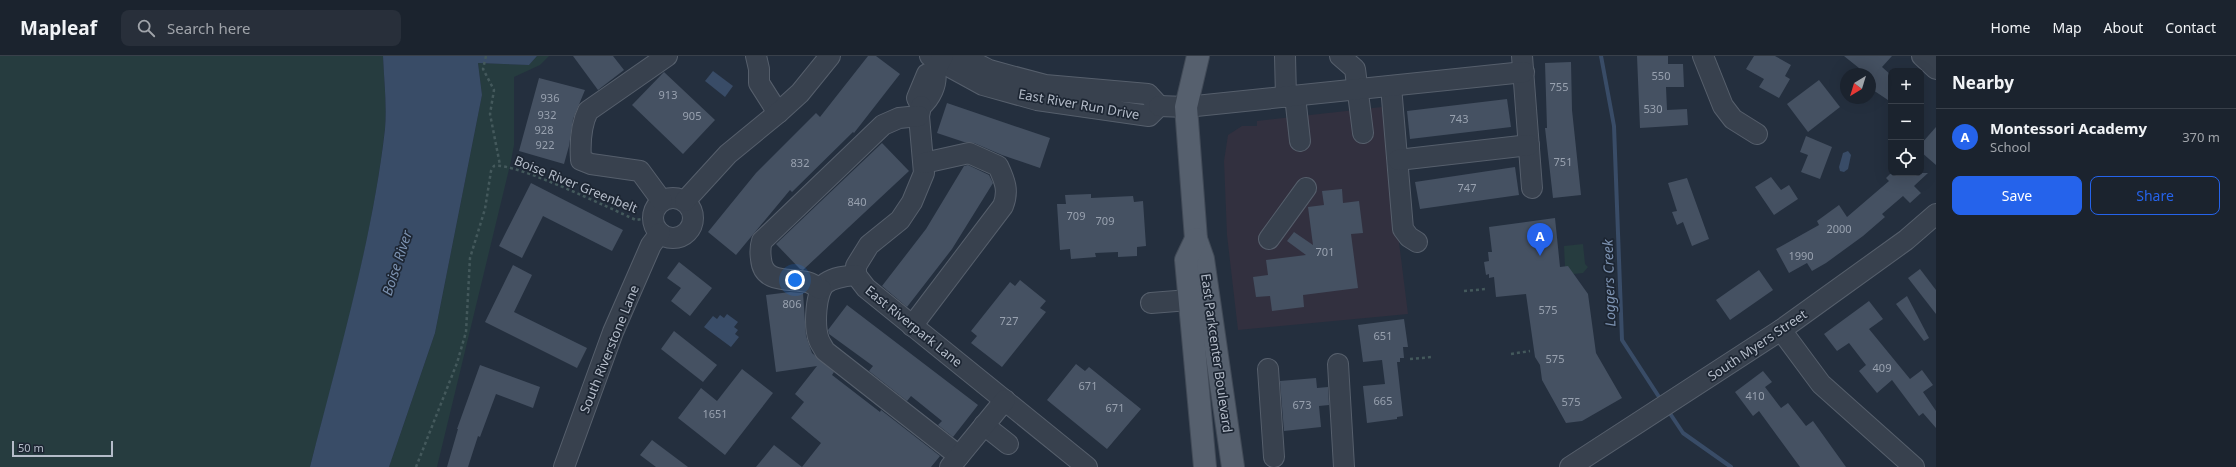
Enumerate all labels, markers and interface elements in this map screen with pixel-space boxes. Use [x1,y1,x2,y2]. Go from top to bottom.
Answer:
search box [121,10,401,46]
text: Mapleaf [20,15,97,41]
icon: search [135,17,157,39]
text: Search here [167,18,251,38]
text: Home [1991,18,2030,37]
text: Map [2052,18,2082,37]
text: About [2104,18,2143,37]
text: Contact [2165,18,2216,37]
house number: 550 [1652,68,1670,83]
north arrow [1840,68,1876,104]
map controls [1888,68,1924,176]
button: + [1888,68,1924,104]
text: Nearby [1952,71,2014,94]
house number: 755 [1550,79,1568,94]
street label: East River Run Drive [1017,84,1141,124]
house number: 913 [659,87,677,102]
house number: 936 [541,90,559,105]
house number: 530 [1644,101,1662,116]
button: − [1888,104,1924,140]
house number: 932 [538,107,556,122]
house number: 905 [683,108,701,123]
house number: 743 [1450,111,1468,126]
text: Montessori Academy [1990,118,2147,138]
house number: 928 [535,122,553,137]
text: A [1961,128,1970,146]
text: 370 m [2182,128,2220,146]
house number: 922 [536,137,554,152]
text: School [1990,138,2031,156]
button: locate [1888,140,1924,176]
street label: Boise River Greenbelt [512,151,641,217]
house number: 751 [1554,154,1572,169]
house number: 832 [791,155,809,170]
button: Save [1952,176,2082,215]
button: Share [2090,176,2220,215]
house number: 747 [1458,180,1476,195]
house number: 840 [848,194,866,209]
house number: 709 [1067,208,1085,223]
house number: 709 [1096,213,1114,228]
house number: 2000 [1826,221,1852,236]
pin: A [1527,223,1553,256]
water label: Boise River [377,228,416,298]
water label: Loggers Creek [1597,238,1620,327]
house number: 701 [1316,244,1334,259]
house number: 1990 [1788,248,1814,263]
your location [785,270,805,290]
street label: East Parkcenter Boulevard [1197,272,1237,434]
street label: East Riverpark Lane [862,281,966,371]
street label: South Riverstone Lane [575,282,643,416]
house number: 806 [783,296,801,311]
house number: 575 [1539,302,1557,317]
street label: South Myers Street [1704,305,1810,385]
house number: 727 [1000,313,1018,328]
house number: 651 [1374,328,1392,343]
house number: 575 [1546,351,1564,366]
house number: 409 [1873,360,1891,375]
house number: 671 [1079,378,1097,393]
house number: 410 [1746,388,1764,403]
house number: 665 [1374,393,1392,408]
house number: 575 [1562,394,1580,409]
house number: 673 [1293,397,1311,412]
house number: 671 [1106,400,1124,415]
house number: 1651 [702,406,728,421]
scale bar [12,439,113,458]
text: 50 m [18,440,44,455]

